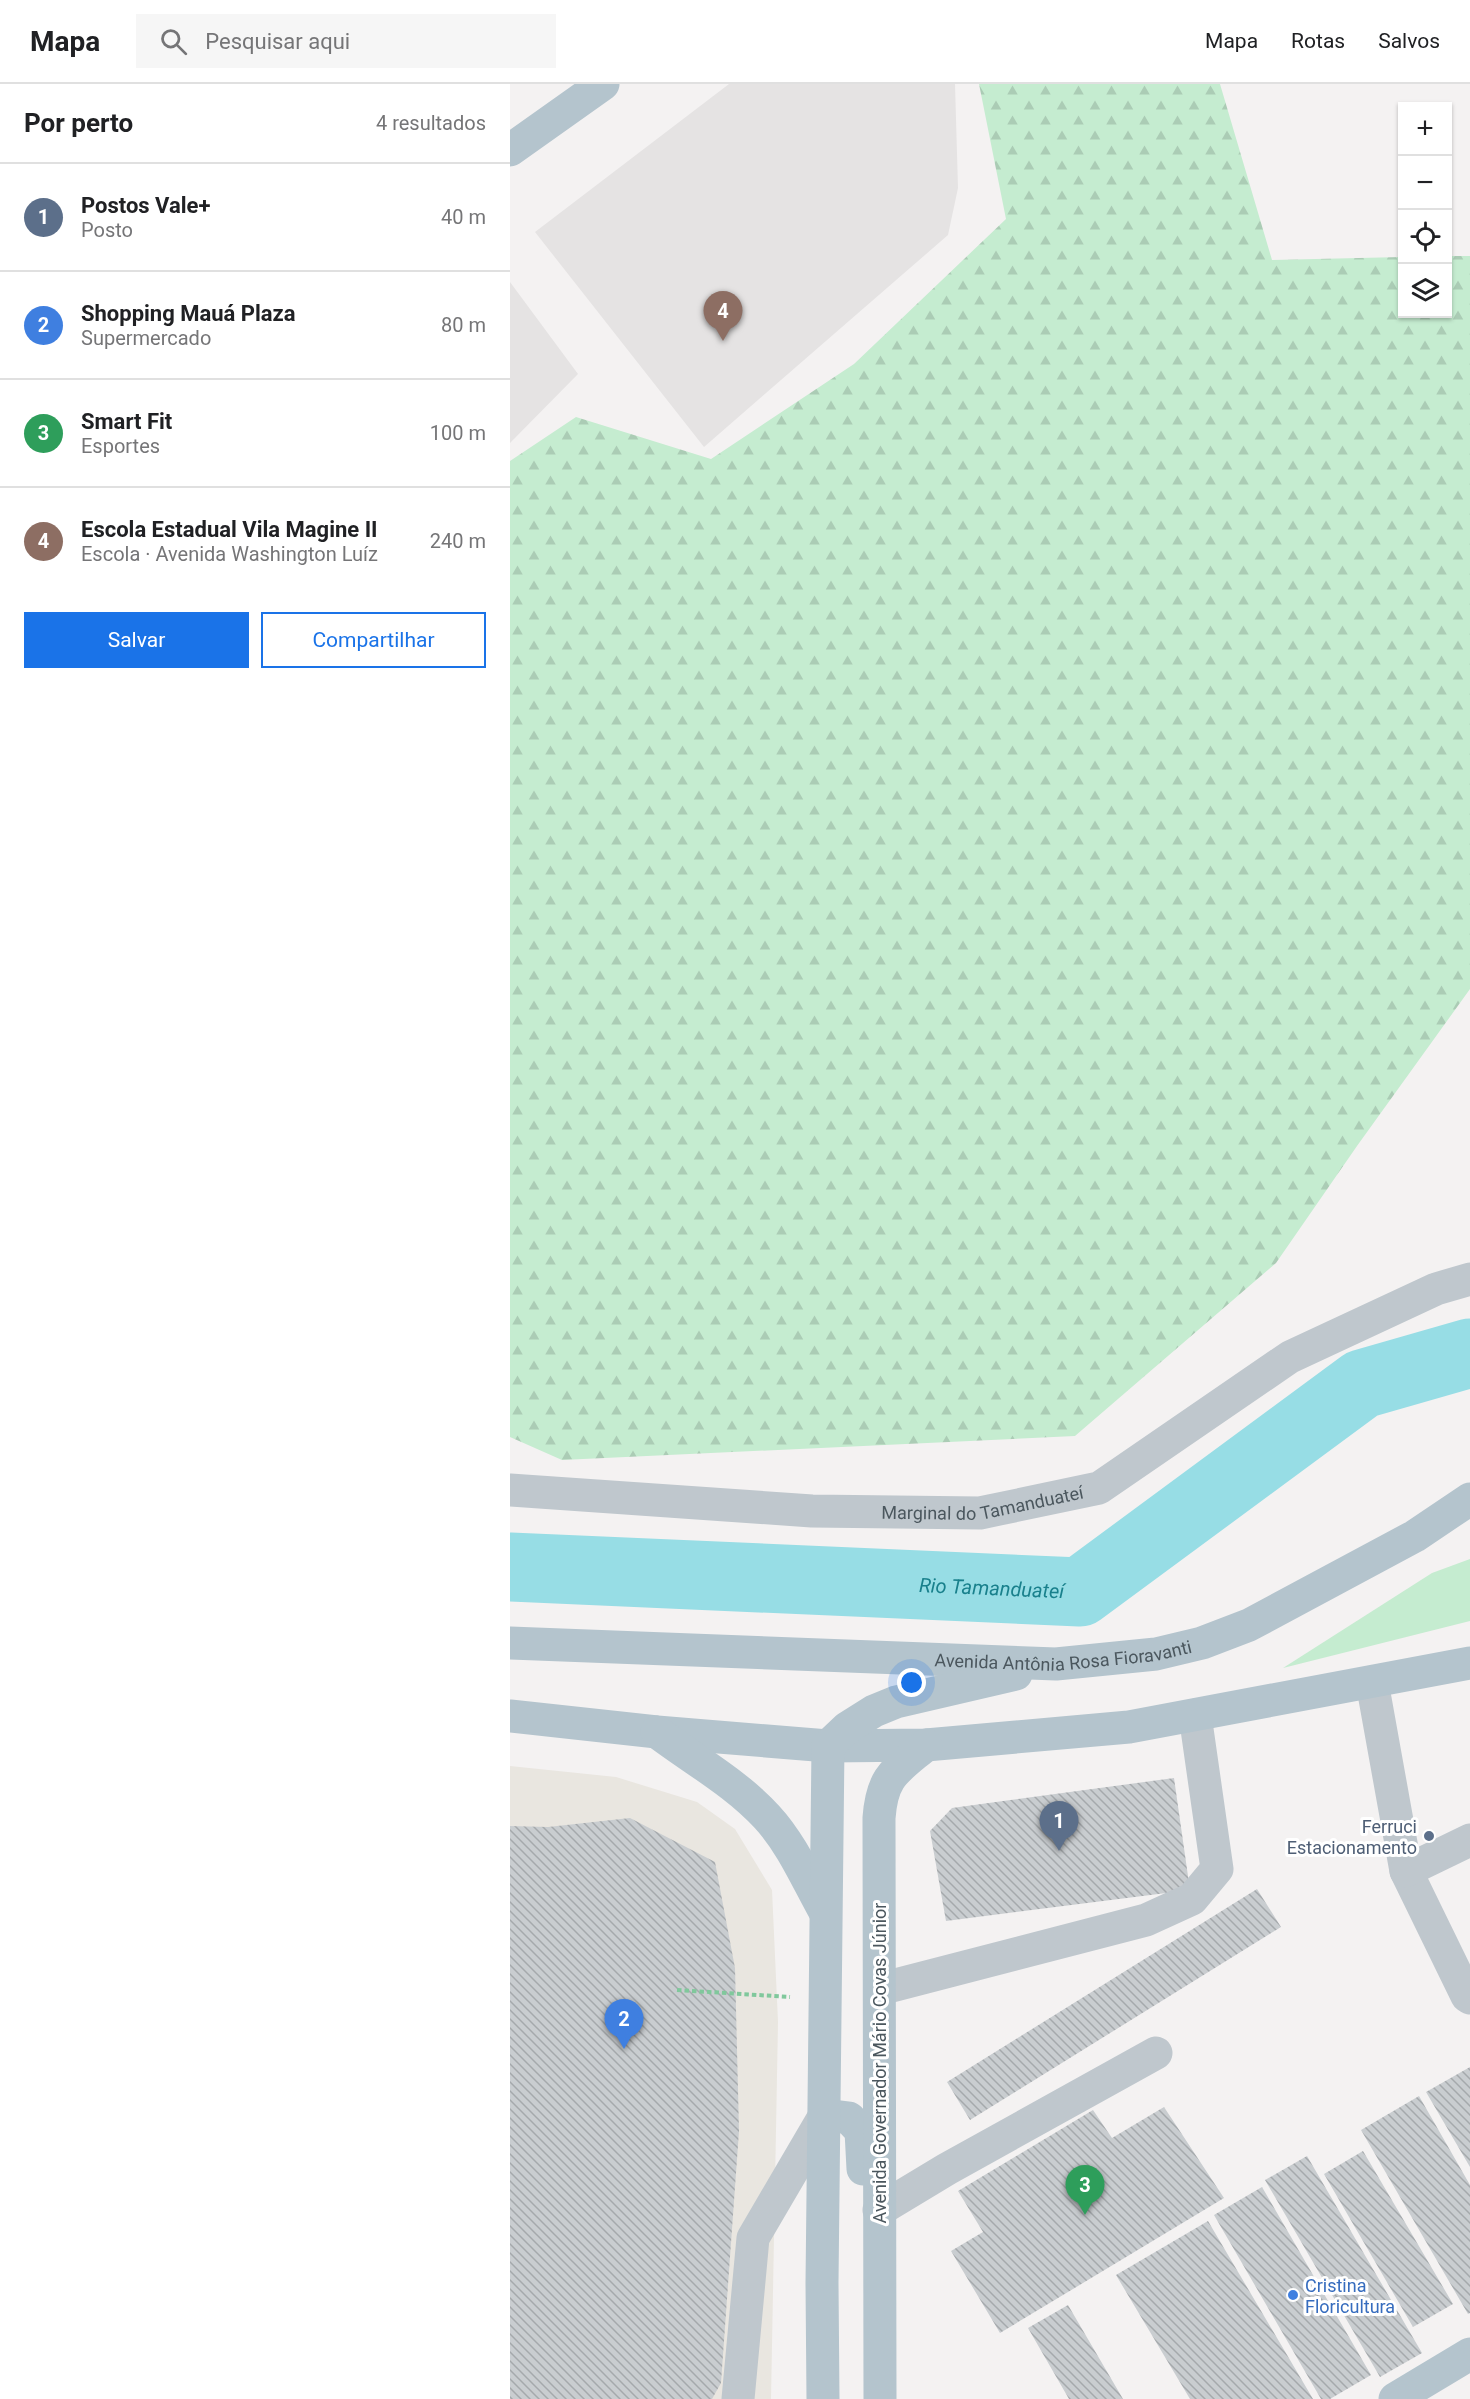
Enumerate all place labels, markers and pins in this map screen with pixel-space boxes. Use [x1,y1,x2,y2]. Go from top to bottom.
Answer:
pin: 4 [704,292,742,341]
pin: 1 [1040,1802,1078,1851]
place label: Ferruci Estacionamento [1287,1816,1417,1858]
marker: Ferruci Estacionamento [1422,1829,1436,1843]
pin: 2 [604,2000,644,2049]
pin: 3 [1066,2166,1104,2215]
place label: Cristina Floricultura [1305,2275,1395,2317]
marker: Cristina Floricultura [1286,2288,1300,2302]

